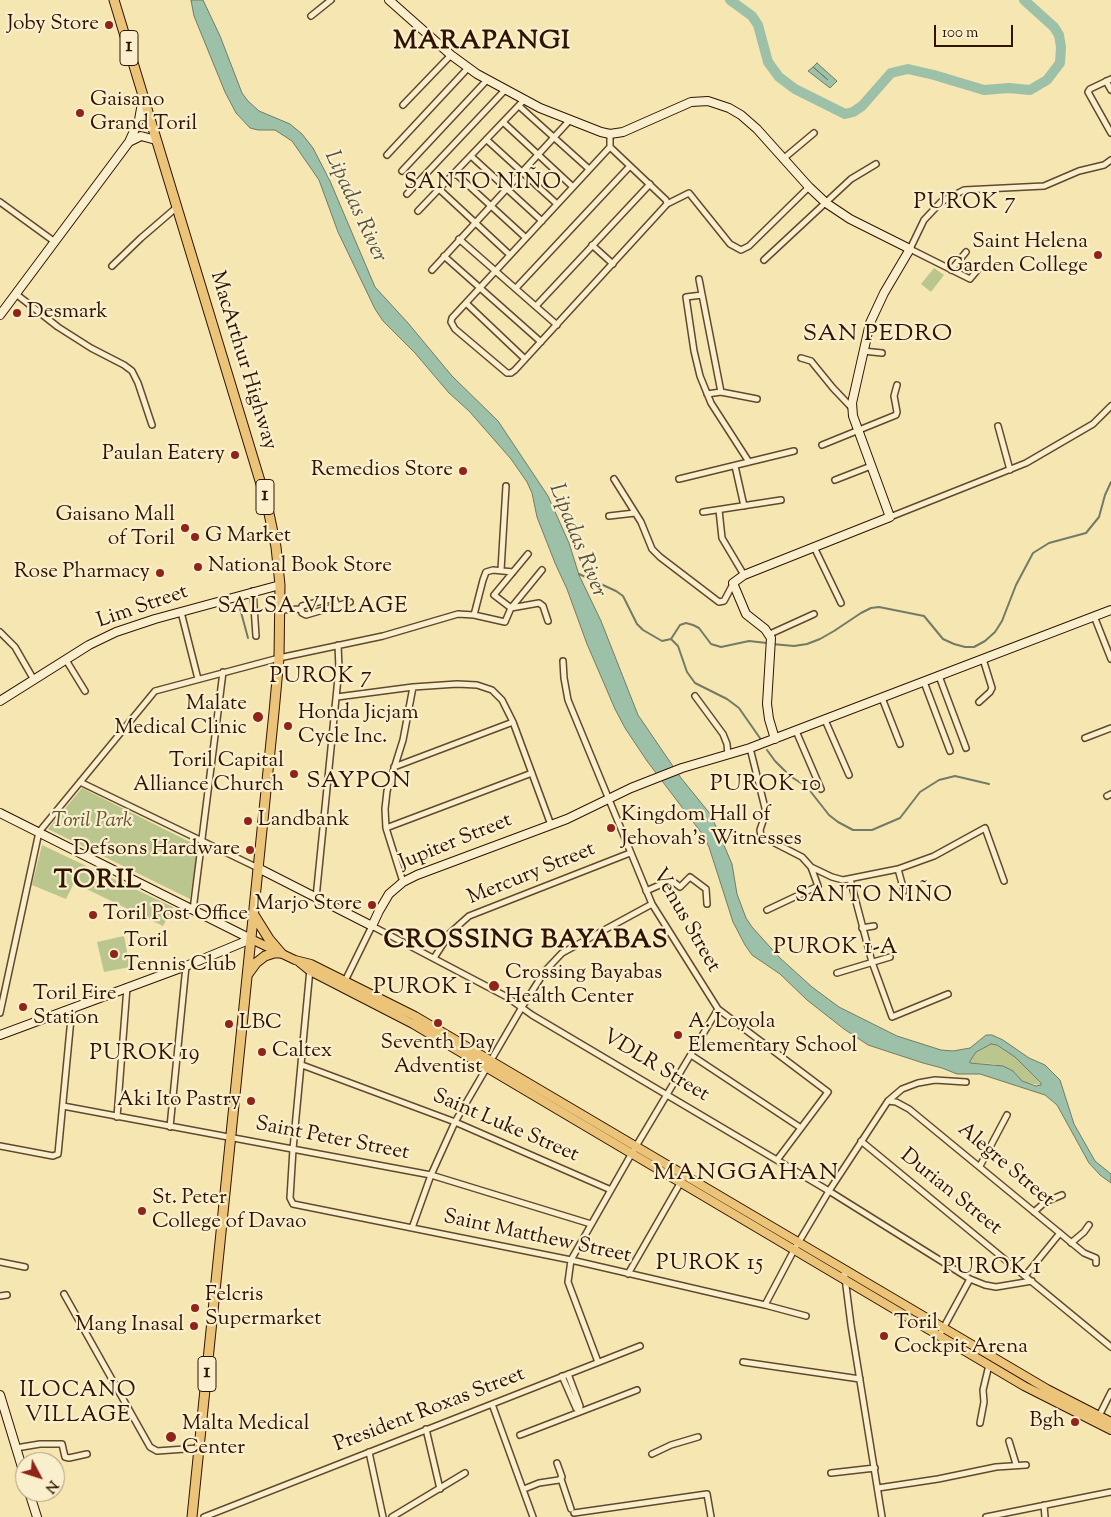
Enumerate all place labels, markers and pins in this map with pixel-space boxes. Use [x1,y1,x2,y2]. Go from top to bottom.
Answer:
place label: Joby Store [7,12,99,38]
marker: Joby Store [103,19,115,31]
place label: Gaisano Grand Toril [90,88,197,138]
marker: Gaisano Grand Toril [74,107,86,119]
place label: Saint Helena Garden College [946,230,1088,280]
marker: Saint Helena Garden College [1092,249,1104,261]
place label: Desmark [27,300,108,326]
marker: Desmark [11,307,23,319]
place label: Paulan Eatery [102,442,225,468]
marker: Paulan Eatery [229,449,241,461]
place label: Remedios Store [311,458,453,484]
marker: Remedios Store [457,465,469,477]
place label: Gaisano Mall of Toril [55,503,175,553]
marker: Gaisano Mall of Toril [179,522,191,534]
place label: G Market [205,524,291,550]
marker: G Market [189,531,201,543]
place label: National Book Store [208,554,392,580]
place label: Rose Pharmacy [14,560,150,586]
marker: National Book Store [192,561,204,573]
marker: Rose Pharmacy [154,567,166,579]
place label: Malate Medical Clinic [114,692,247,742]
place label: Honda Jicjam Cycle Inc. [298,701,418,751]
marker: Malate Medical Clinic [251,710,265,724]
marker: Honda Jicjam Cycle Inc. [282,720,294,732]
place label: Toril Capital Alliance Church [133,749,284,799]
marker: Toril Capital Alliance Church [288,768,300,780]
place label: Kingdom Hall of Jehovah's Witnesses [621,803,802,853]
place label: Landbank [258,808,350,834]
marker: Landbank [242,815,254,827]
marker: Kingdom Hall of Jehovah's Witnesses [605,822,617,834]
place label: Defsons Hardware [73,837,240,863]
marker: Defsons Hardware [244,844,256,856]
place label: Marjo Store [255,892,362,918]
marker: Marjo Store [366,899,378,911]
place label: Toril Post Office [103,902,248,928]
marker: Toril Post Office [87,909,99,921]
place label: Toril Tennis Club [124,929,236,979]
marker: Toril Tennis Club [108,948,120,960]
place label: Crossing Bayabas Health Center [505,961,662,1011]
marker: Crossing Bayabas Health Center [487,979,501,993]
place label: Toril Fire Station [33,982,116,1032]
marker: Toril Fire Station [17,1001,29,1013]
place label: A. Loyola Elementary School [688,1010,857,1060]
place label: LBC [239,1011,282,1037]
marker: Seventh Day Adventist [432,1017,444,1029]
marker: LBC [223,1018,235,1030]
marker: A. Loyola Elementary School [672,1029,684,1041]
place label: Seventh Day Adventist [381,1031,495,1081]
place label: Caltex [272,1039,332,1065]
marker: Caltex [256,1046,268,1058]
place label: Aki Ito Pastry [117,1088,241,1114]
marker: Aki Ito Pastry [245,1095,257,1107]
place label: St. Peter College of Davao [152,1186,306,1236]
marker: St. Peter College of Davao [136,1205,148,1217]
place label: Felcris Supermarket [205,1283,321,1333]
marker: Felcris Supermarket [189,1302,201,1314]
place label: Toril Cockpit Arena [894,1311,1028,1361]
place label: Mang Inasal [75,1313,184,1339]
marker: Mang Inasal [188,1320,200,1332]
marker: Toril Cockpit Arena [878,1330,890,1342]
place label: Bgh [1029,1409,1065,1435]
place label: Malta Medical Center [182,1412,309,1462]
marker: Bgh [1069,1416,1081,1428]
marker: Malta Medical Center [164,1430,178,1444]

